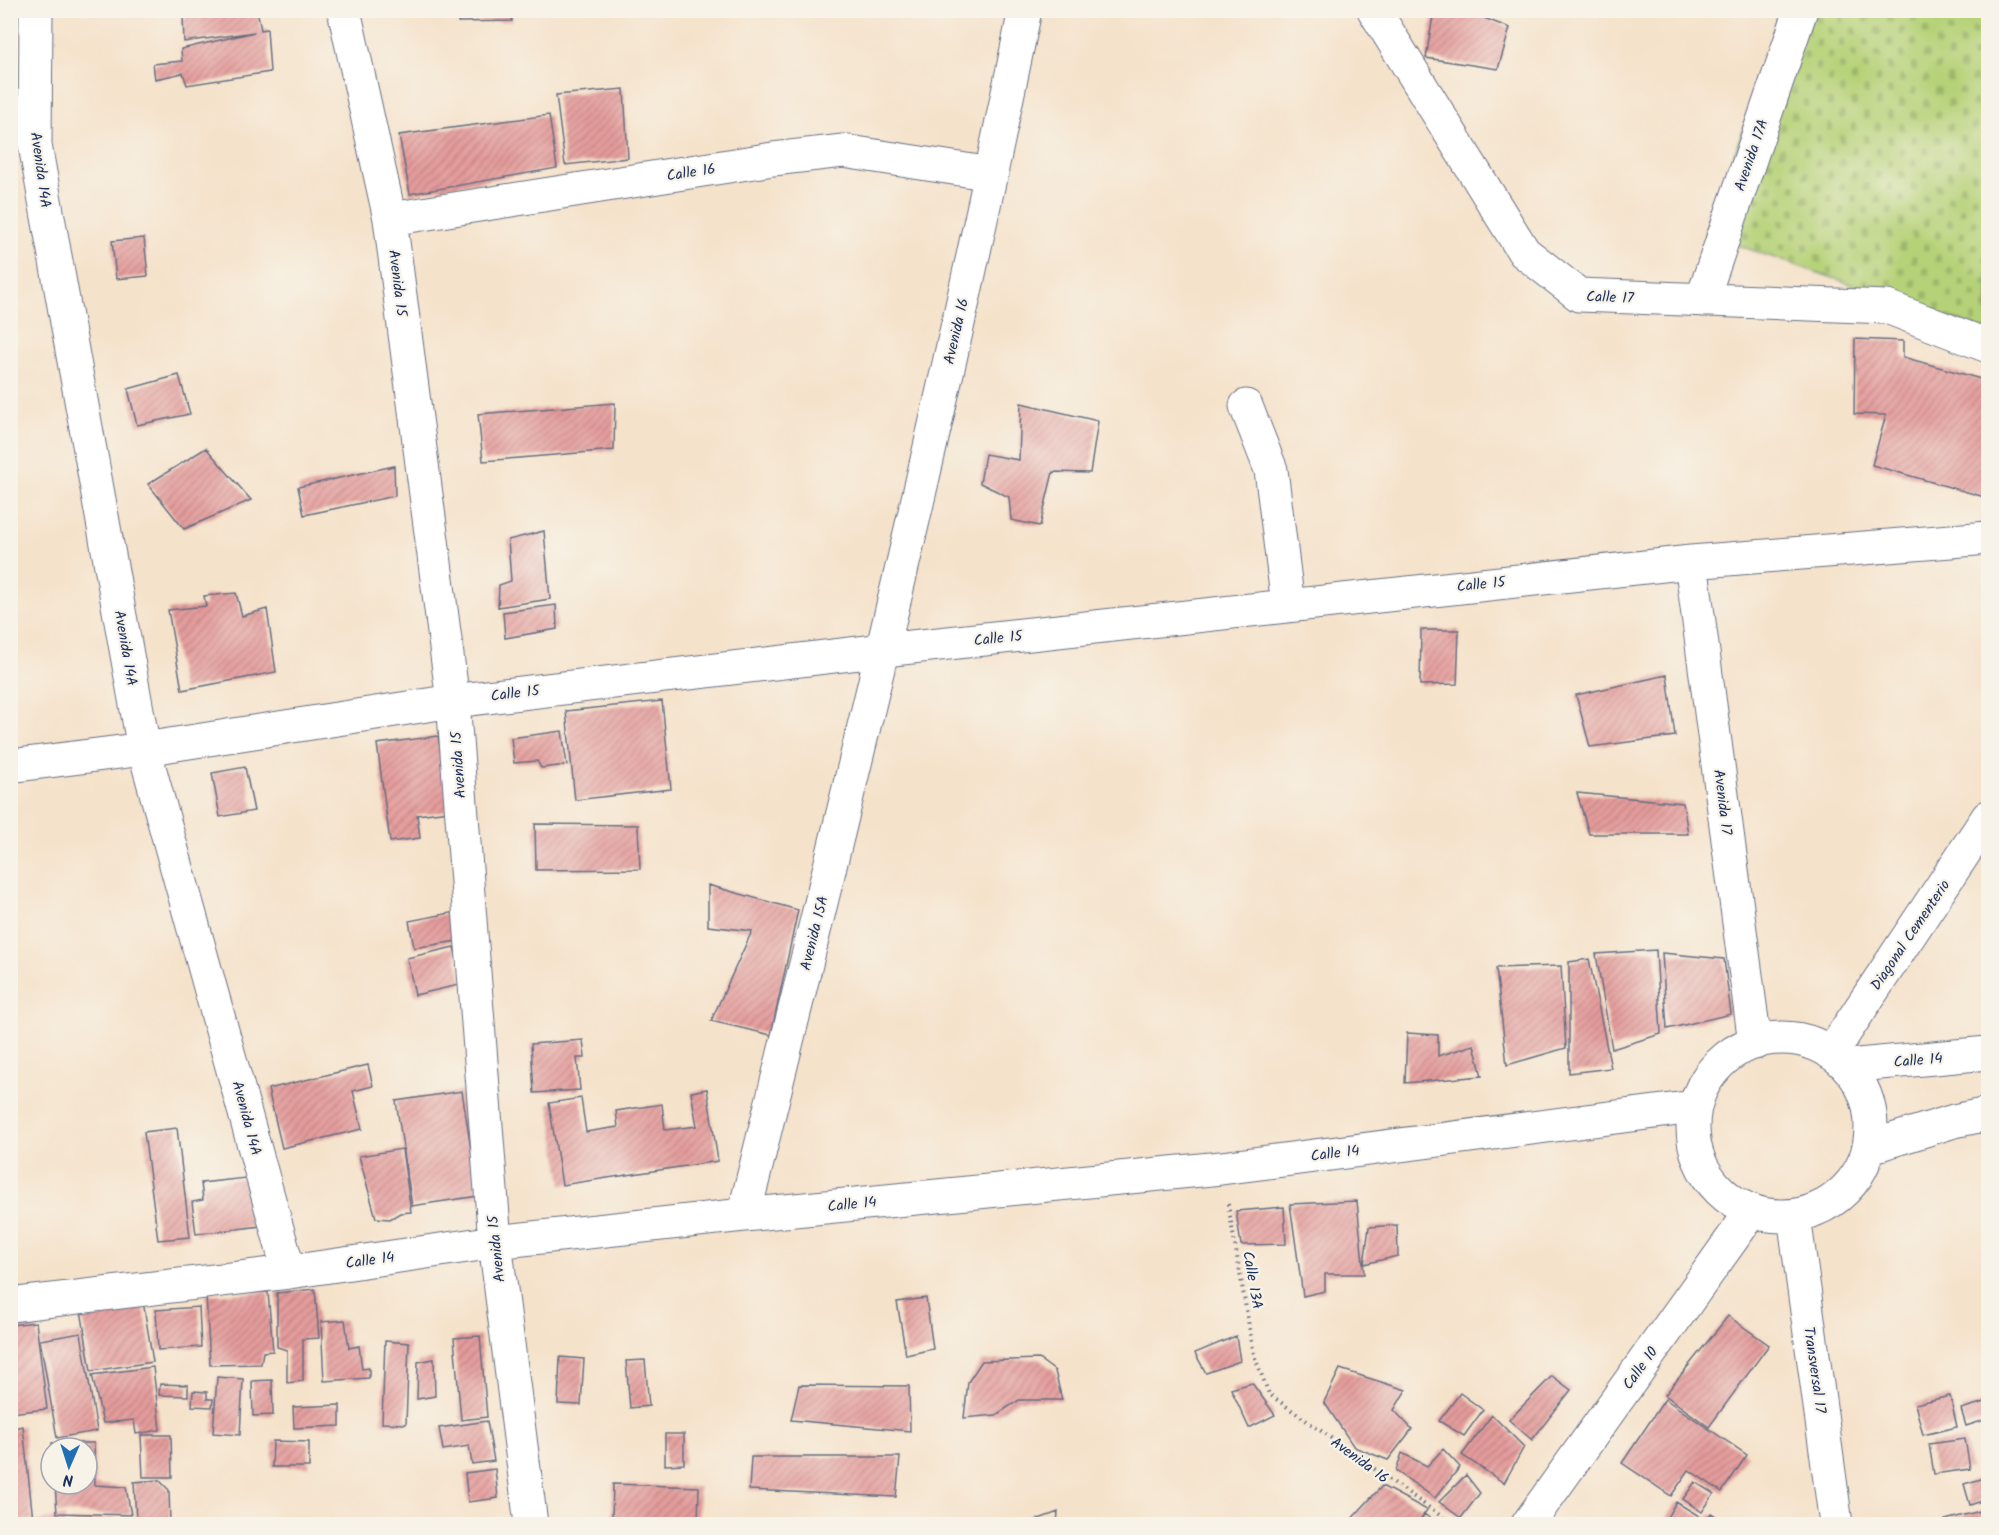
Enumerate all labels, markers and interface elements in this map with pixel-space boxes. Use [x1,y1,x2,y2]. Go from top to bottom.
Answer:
street label: Avenida 17A [1728,116,1776,195]
street label: Avenida 14A [23,131,57,210]
street label: Calle 16 [665,157,717,189]
street label: Avenida 15 [381,248,413,319]
street label: Calle 17 [1586,285,1635,311]
street label: Avenida 16 [938,296,976,367]
street label: Calle 15 [1456,570,1508,599]
street label: Avenida 14A [107,608,143,688]
street label: Calle 15 [973,624,1025,653]
street label: Calle 15 [489,679,542,709]
street label: Avenida 15 [445,730,473,799]
street label: Avenida 17 [1706,768,1738,837]
street label: Diagonal Cementerio [1865,875,1957,996]
street label: Avenida 15A [794,893,836,973]
street label: Calle 14 [1893,1047,1944,1075]
street label: Avenida 14A [225,1078,268,1158]
street label: Calle 14 [1309,1139,1361,1169]
street label: Calle 14 [826,1190,878,1219]
street label: Avenida 15 [481,1213,512,1284]
street label: Calle 14 [344,1246,396,1276]
street label: Calle 13A [1235,1249,1269,1311]
street label: Transversal 17 [1796,1325,1832,1416]
street label: Calle 10 [1617,1342,1665,1395]
street label: Avenida 16 [1325,1431,1394,1490]
north arrow [39,1436,99,1496]
text: N [63,1467,74,1492]

